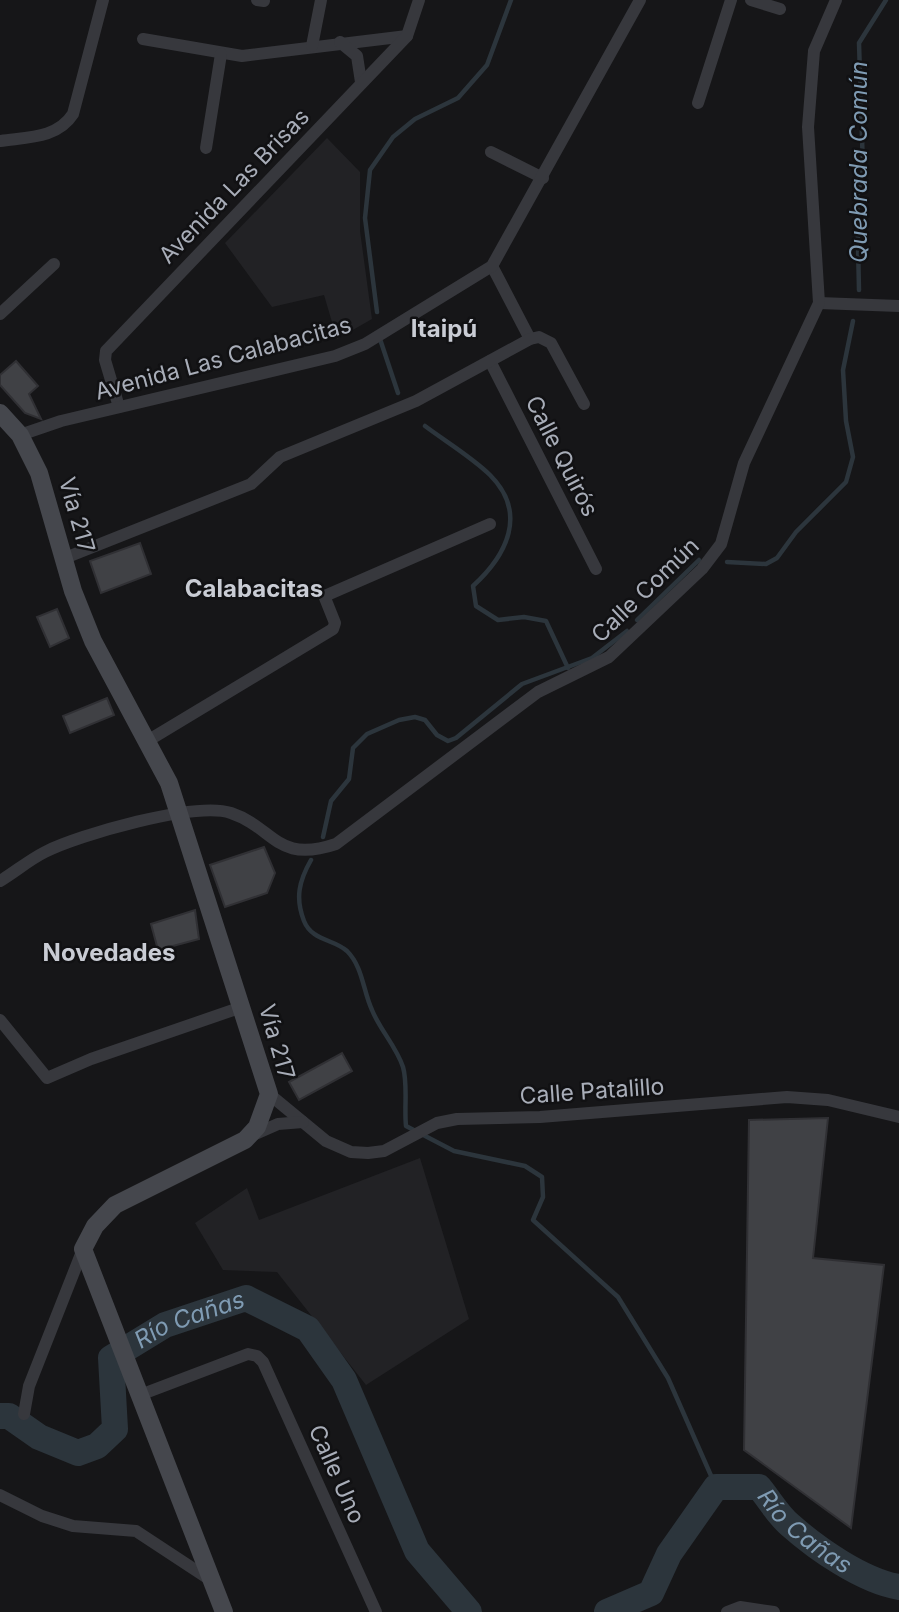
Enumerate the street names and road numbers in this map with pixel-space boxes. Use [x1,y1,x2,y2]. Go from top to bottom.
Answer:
street label: Avenida Las Brisas [153,103,315,269]
street label: Avenida Las Calabacitas [92,310,354,406]
street label: Calle Quirós [520,391,604,521]
street label: Vía 217 [53,474,101,556]
street label: Calle Común [585,532,705,648]
street label: Vía 217 [253,1001,301,1083]
street label: Calle Patalillo [519,1072,665,1110]
street label: Calle Uno [303,1420,371,1528]

